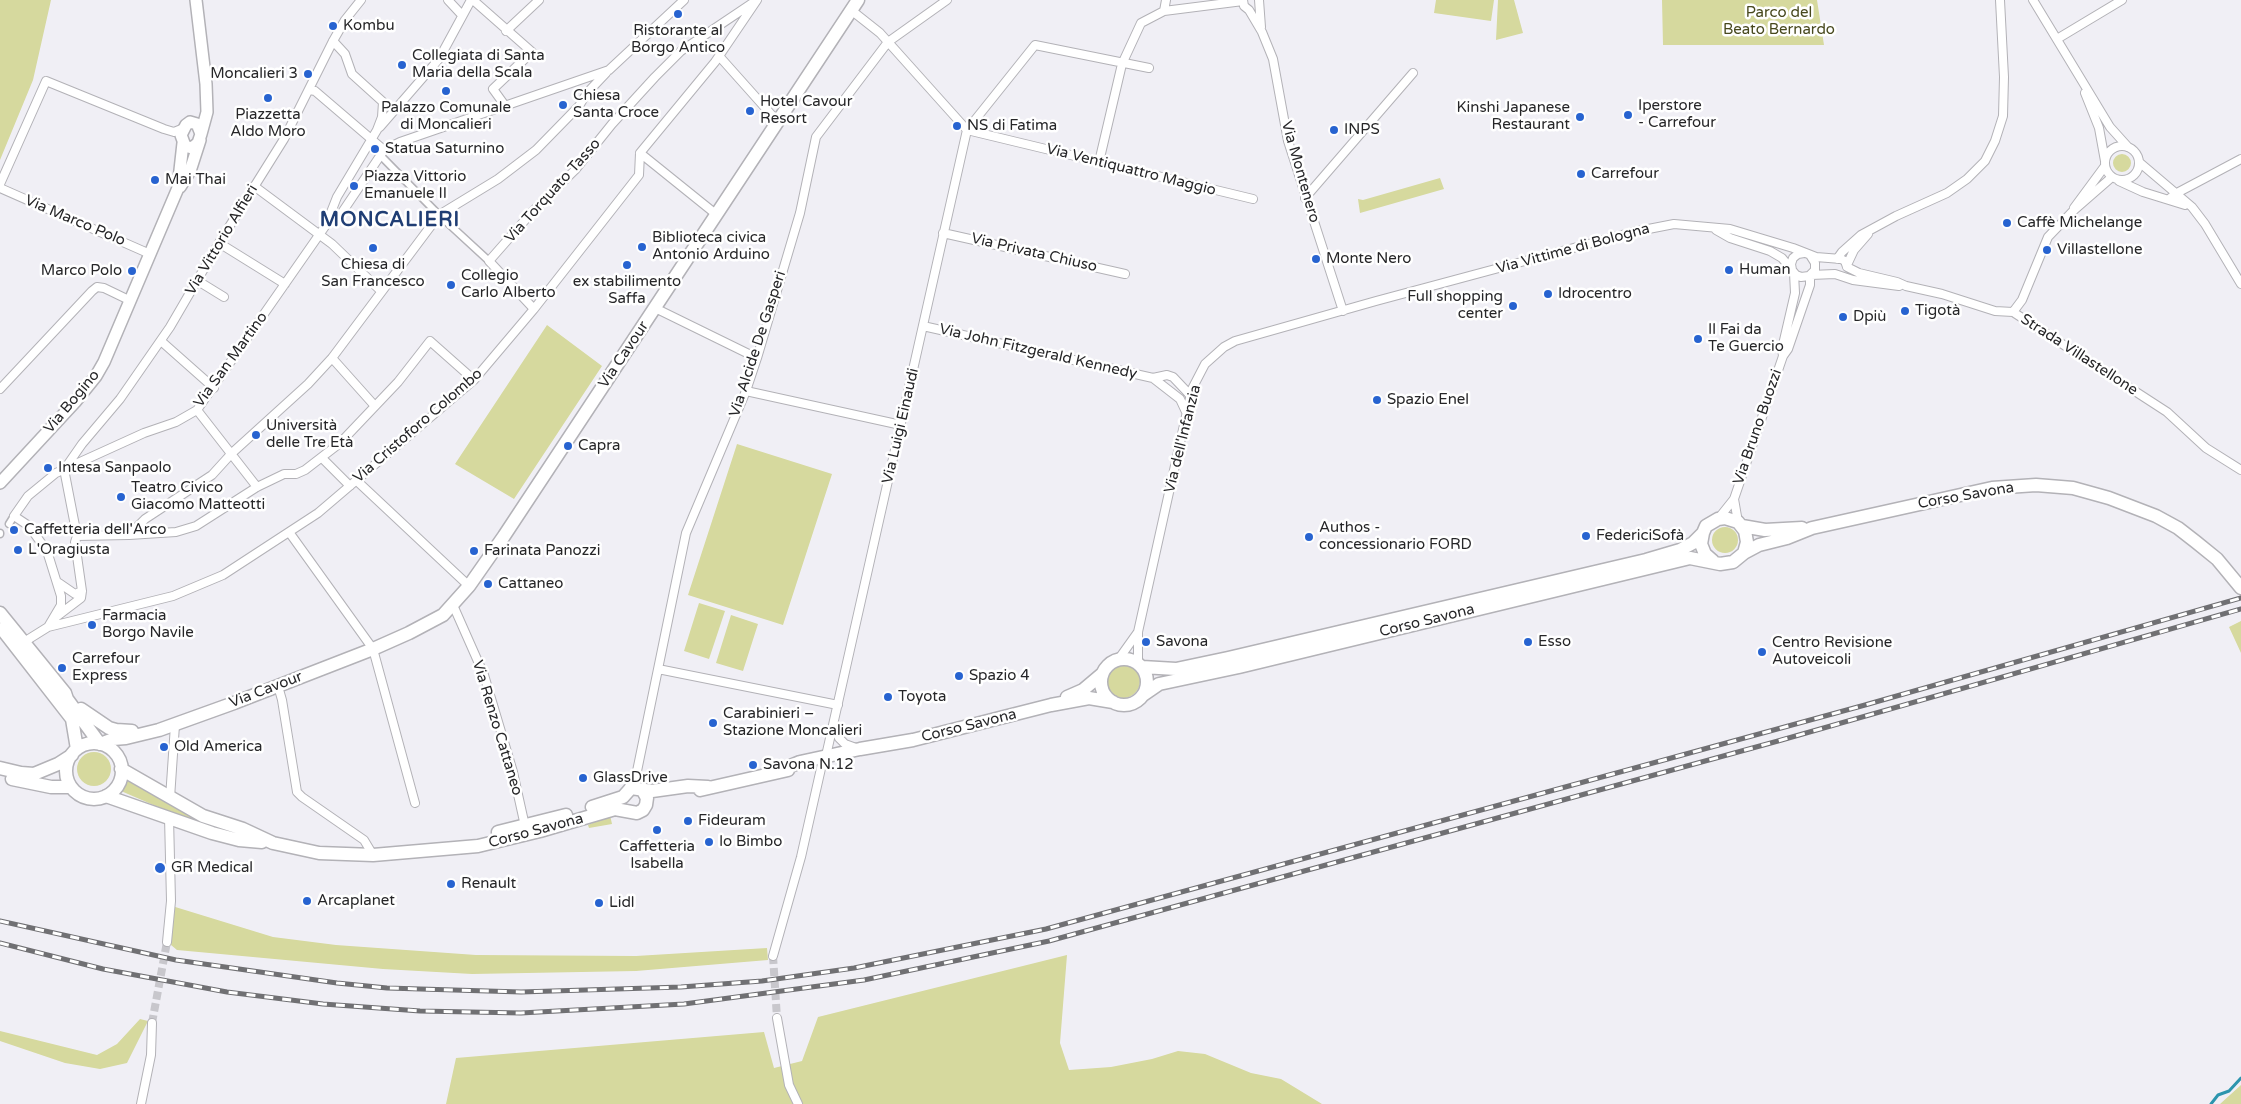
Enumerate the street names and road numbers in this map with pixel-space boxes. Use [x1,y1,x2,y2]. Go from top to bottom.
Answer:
street label: Via Montenero [1277,119,1323,225]
street label: Via Torquato Tasso [501,135,605,247]
street label: Via Ventiquattro Maggio [1044,140,1218,200]
street label: Via Vittorio Alfieri [182,182,262,298]
street label: Via Marco Polo [22,192,128,250]
street label: Via Vittime di Bologna [1494,220,1652,278]
street label: Via Privata Chiuso [969,230,1099,276]
street label: Via Alcide De Gasperi [726,269,790,419]
street label: Via San Martino [190,309,272,411]
street label: Strada Villastellone [2017,310,2141,400]
street label: Via Cavour [595,318,653,392]
street label: Via John Fitzgerald Kennedy [937,320,1139,384]
street label: Via Cristoforo Colombo [350,365,486,487]
street label: Via Luigi Einaudi [879,366,923,486]
street label: Via Bogino [40,367,104,437]
street label: Via Bruno Buozzi [1730,367,1786,487]
street label: Via dell'Infanzia [1161,383,1205,495]
street label: Corso Savona [1917,479,2015,513]
street label: Corso Savona [1378,600,1476,642]
street label: Via Renzo Cattaneo [468,658,526,798]
street label: Via Cavour [227,668,305,712]
street label: Corso Savona [920,705,1018,747]
street label: Corso Savona [487,810,585,852]

